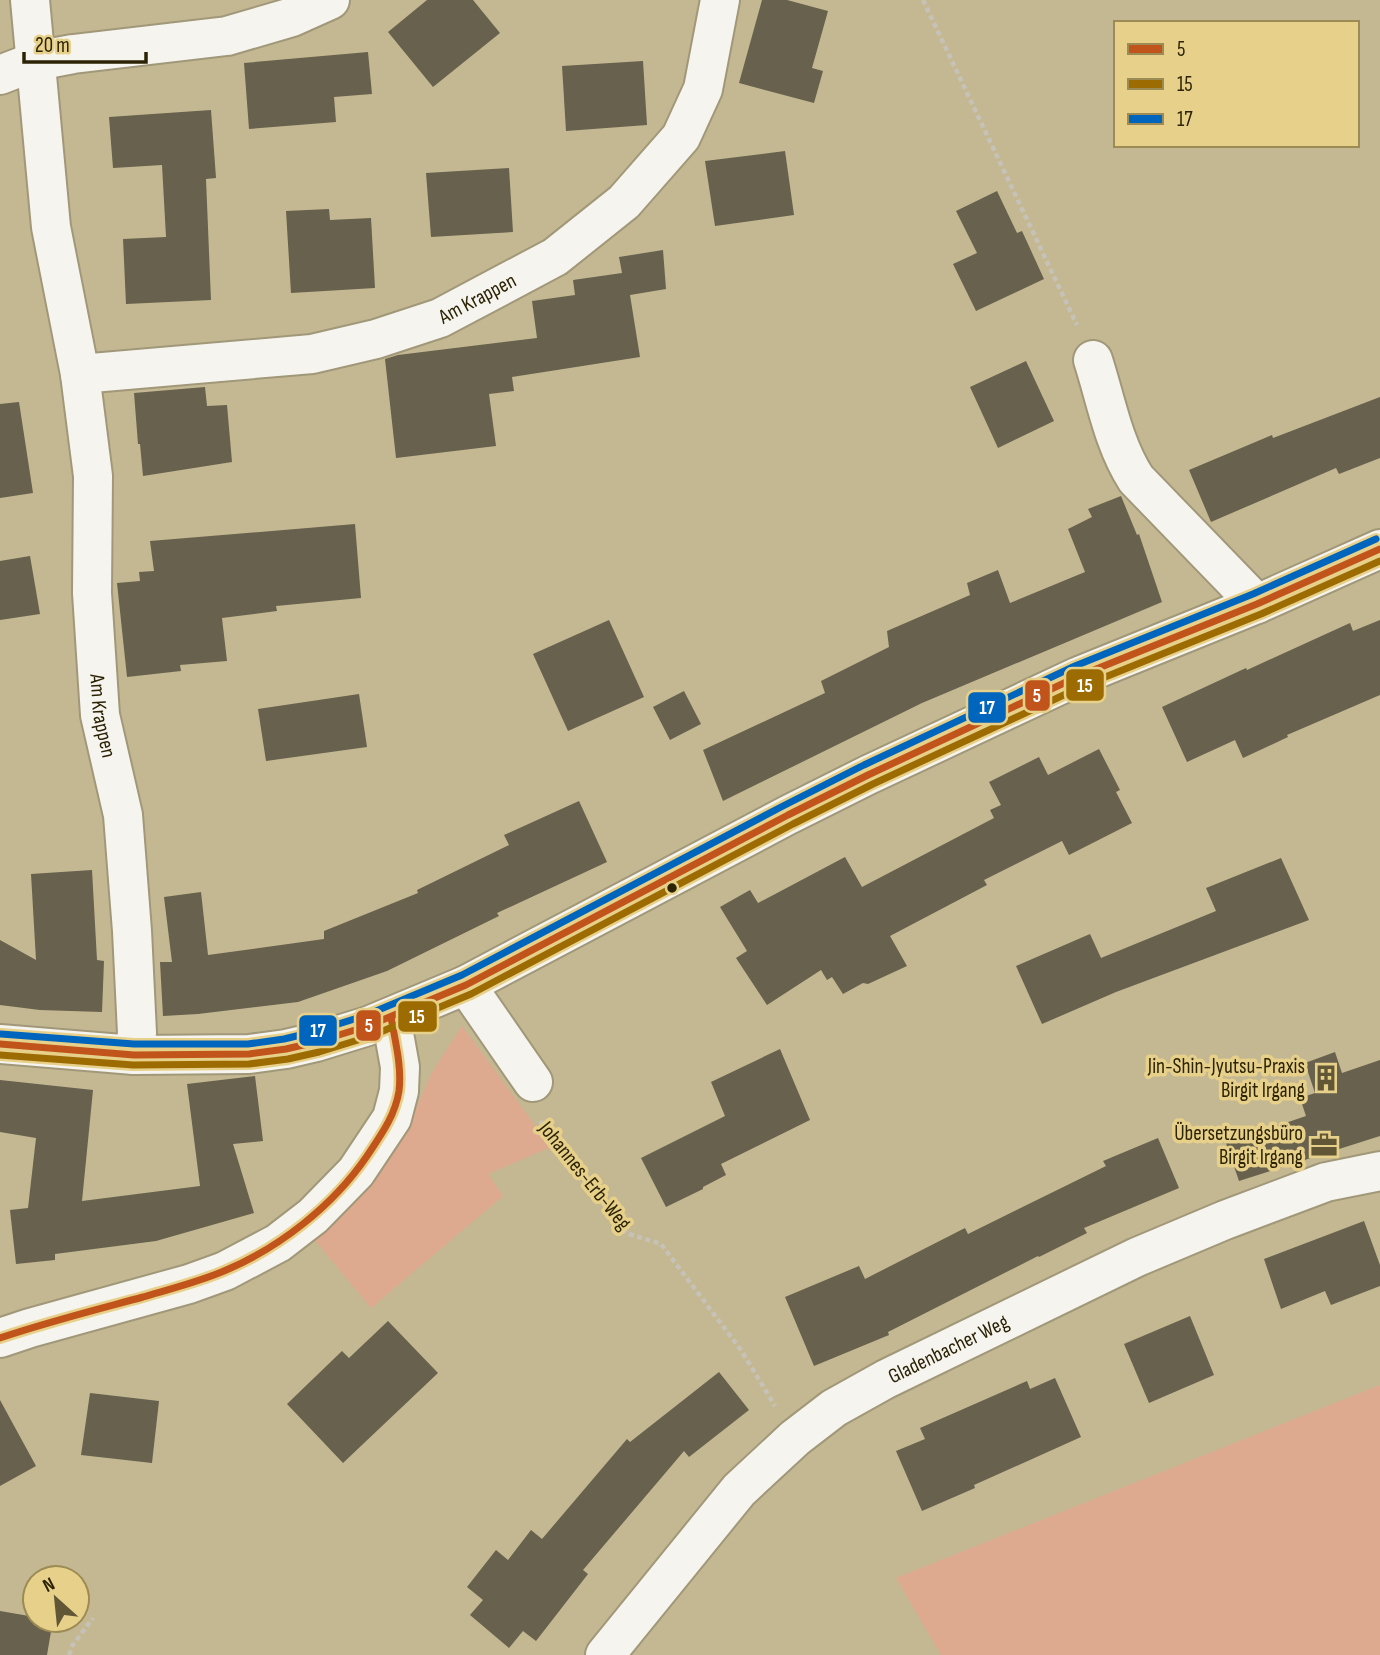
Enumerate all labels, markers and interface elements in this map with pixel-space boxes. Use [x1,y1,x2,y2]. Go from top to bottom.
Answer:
scale bar [24,21,147,65]
legend [1114,21,1359,147]
text: 20 m [35,33,70,58]
text: 5 [1177,37,1185,62]
text: 15 [1177,72,1193,97]
text: 17 [1177,107,1193,132]
street label: Am Krappen [433,268,520,330]
line badge: 15 [1065,668,1105,702]
street label: Am Krappen [85,672,122,760]
text: 15 [1077,675,1093,698]
line badge: 5 [1024,679,1051,712]
text: 5 [1033,685,1041,708]
line badge: 17 [967,691,1007,724]
text: 17 [979,697,996,720]
unlabelled marker [665,881,679,895]
line badge: 15 [397,1000,438,1033]
text: 15 [409,1006,425,1029]
line badge: 5 [355,1009,382,1042]
line badge: 17 [298,1014,338,1047]
text: 5 [365,1015,373,1038]
text: 17 [310,1020,327,1043]
place label: Jin-Shin-Jyutsu-Praxis Birgit Irgang [1147,1054,1305,1103]
building icon: Jin-Shin-Jyutsu-Praxis Birgit Irgang [1311,1063,1341,1093]
street label: Johannes-Erb-Weg [533,1116,636,1235]
place label: Übersetzungsbüro Birgit Irgang [1174,1121,1303,1170]
office icon: Übersetzungsbüro Birgit Irgang [1309,1130,1339,1160]
street label: Gladenbacher Weg [884,1309,1013,1389]
north arrow [21,1564,91,1634]
text: N [39,1573,59,1598]

